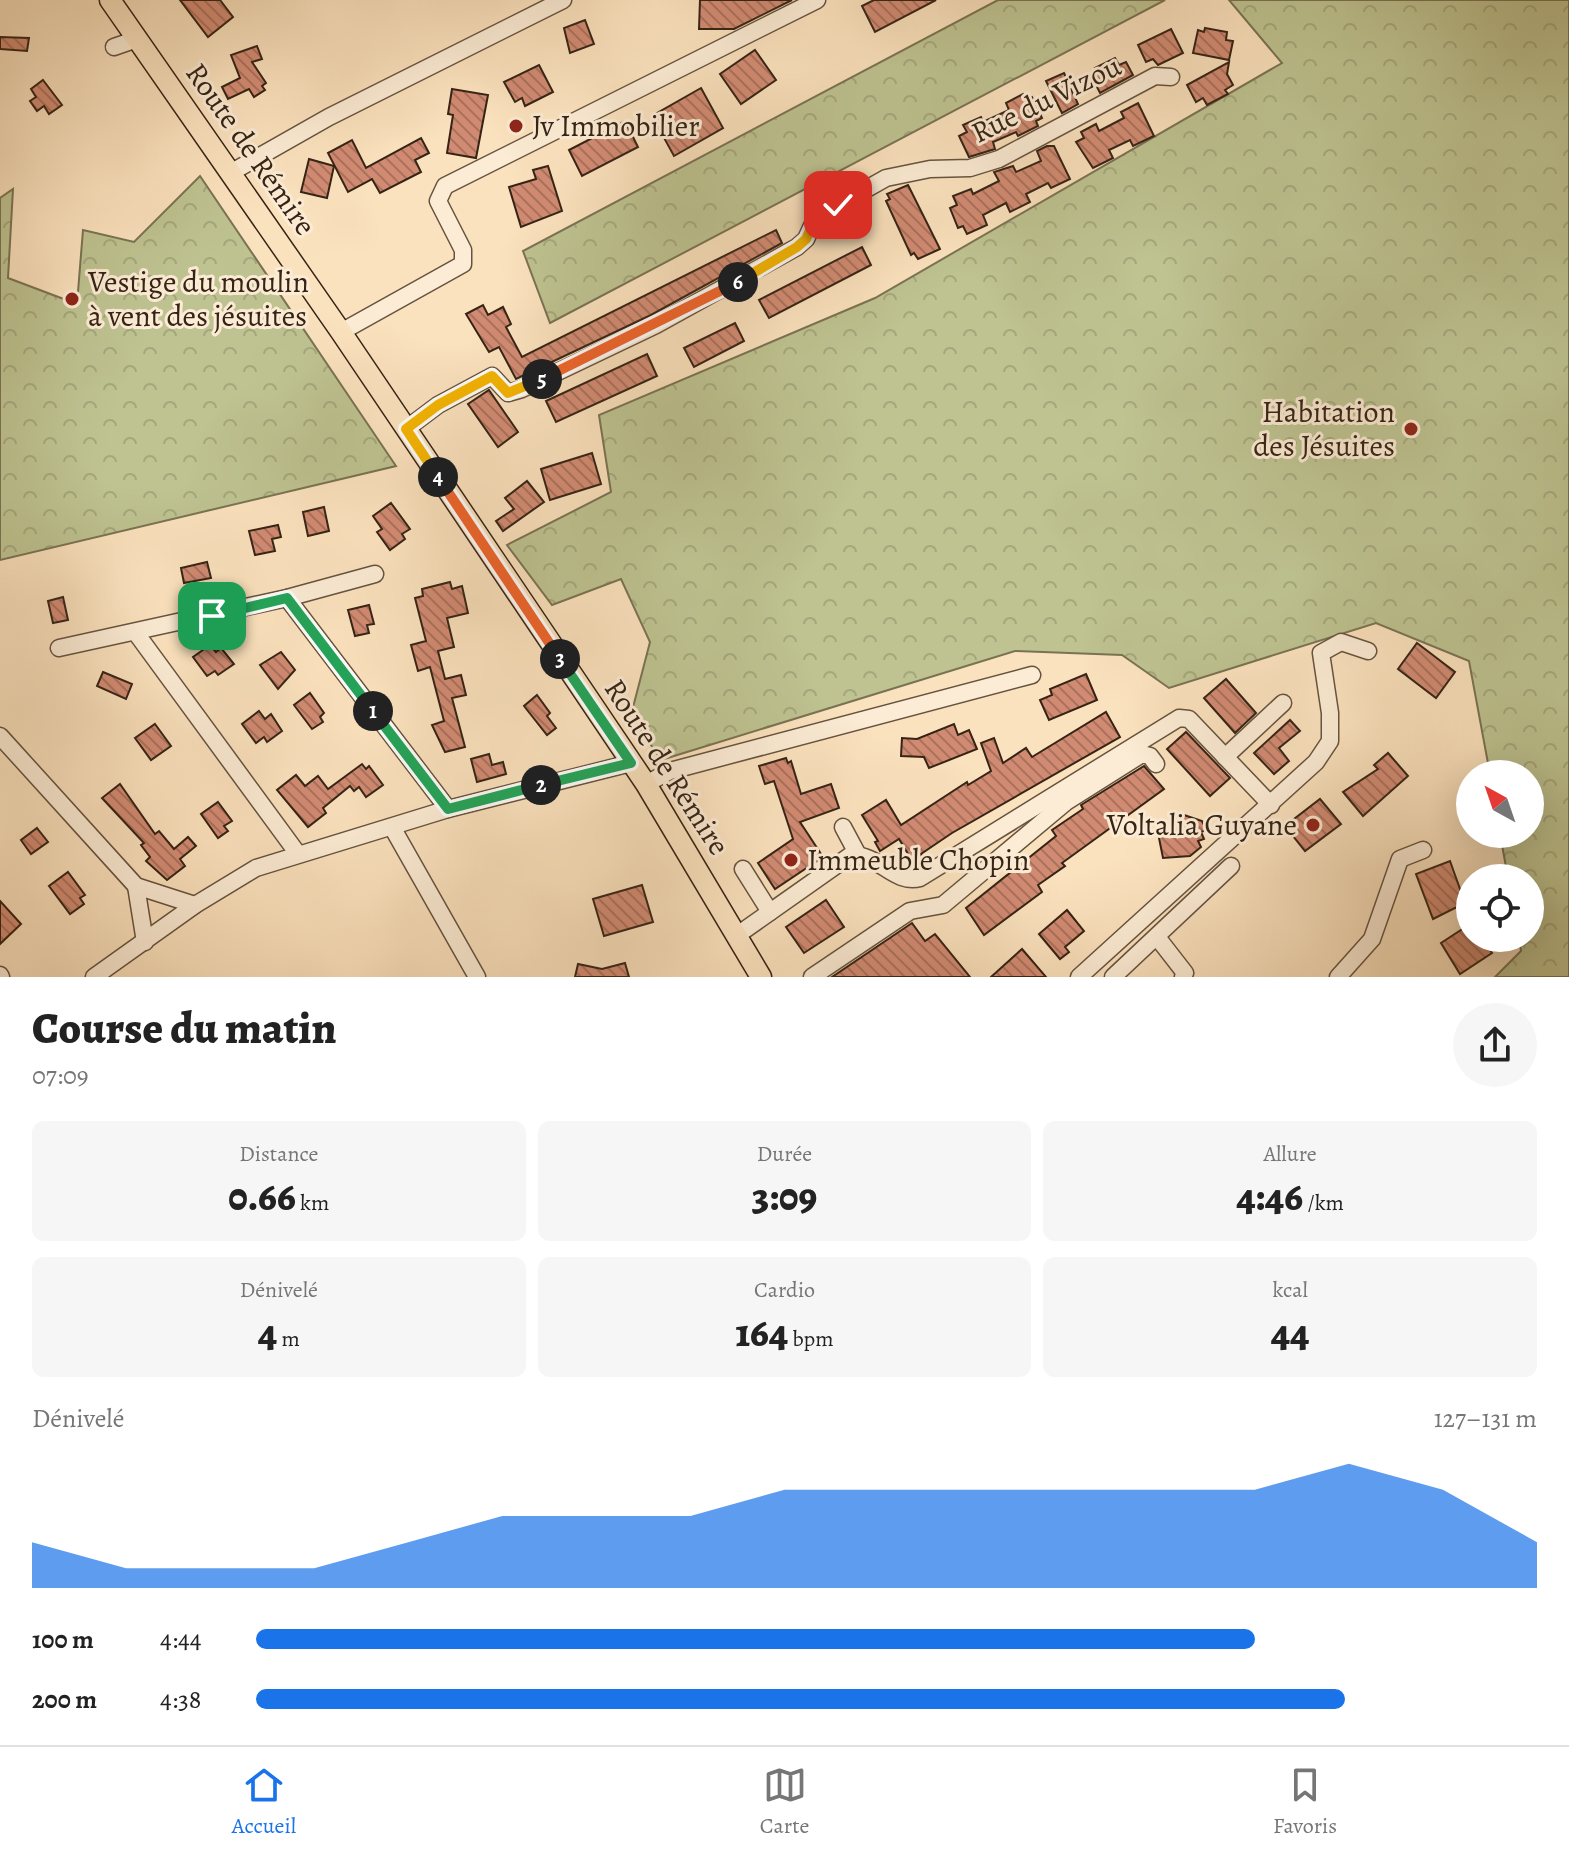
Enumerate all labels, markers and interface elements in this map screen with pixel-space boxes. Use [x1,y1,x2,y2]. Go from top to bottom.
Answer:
street label: Rue du Vizou [964,45,1128,152]
street label: Route de Rémire [177,55,325,243]
place label: Jv Immobilier [532,106,700,146]
marker: Jv Immobilier [507,117,525,135]
pin [804,171,872,239]
icon: check [816,183,860,227]
place label: Vestige du moulin à vent des jésuites [87,262,309,336]
pin: 6 [718,262,758,302]
text: 6 [733,267,743,297]
marker: Vestige du moulin à vent des jésuites [63,290,81,308]
pin: 5 [522,359,562,399]
text: 5 [537,364,547,394]
place label: Habitation des Jésuites [1253,392,1395,466]
marker: Habitation des Jésuites [1402,420,1420,438]
pin: 4 [418,457,458,497]
text: 4 [433,462,443,492]
pin [178,582,246,650]
icon: arrive [190,594,234,638]
pin: 3 [540,639,580,679]
text: 3 [555,644,565,674]
street label: Route de Rémire [595,671,739,863]
pin: 1 [353,691,393,731]
text: 1 [369,696,377,726]
north arrow [1456,760,1544,848]
map controls [1456,760,1544,952]
pin: 2 [521,765,561,805]
text: 2 [536,770,546,800]
place label: Voltalia Guyane [1106,805,1297,845]
marker: Voltalia Guyane [1304,816,1322,834]
place label: Immeuble Chopin [807,840,1030,880]
marker: Immeuble Chopin [782,851,800,869]
button: locate [1456,864,1544,952]
text: Course du matin [32,998,336,1058]
button: share [1453,1003,1537,1087]
text: 07:09 [32,1058,89,1093]
text: Distance [239,1139,318,1169]
text: Durée [757,1139,812,1169]
text: Allure [1264,1139,1317,1169]
text: 0.66 [228,1169,296,1224]
text: 3:09 [752,1169,817,1224]
text: 4:46 [1236,1169,1303,1224]
text: km [296,1188,329,1218]
text: /km [1303,1188,1344,1218]
text: Dénivelé [240,1275,318,1305]
text: Cardio [754,1275,815,1305]
text: kcal [1273,1275,1308,1305]
text: 4 [258,1305,277,1360]
text: 164 [735,1305,788,1360]
text: 44 [1271,1305,1309,1360]
text: m [277,1324,300,1354]
text: bpm [788,1324,834,1354]
text: Dénivelé [32,1401,124,1436]
text: 127–131 m [1434,1401,1537,1436]
text: 100 m [32,1622,94,1657]
text: 4:44 [160,1622,202,1657]
text: 200 m [32,1682,97,1717]
text: 4:38 [160,1682,201,1717]
tab: Accueil [232,1763,296,1841]
tab: Carte [760,1763,809,1841]
tab: Favoris [1273,1763,1337,1841]

